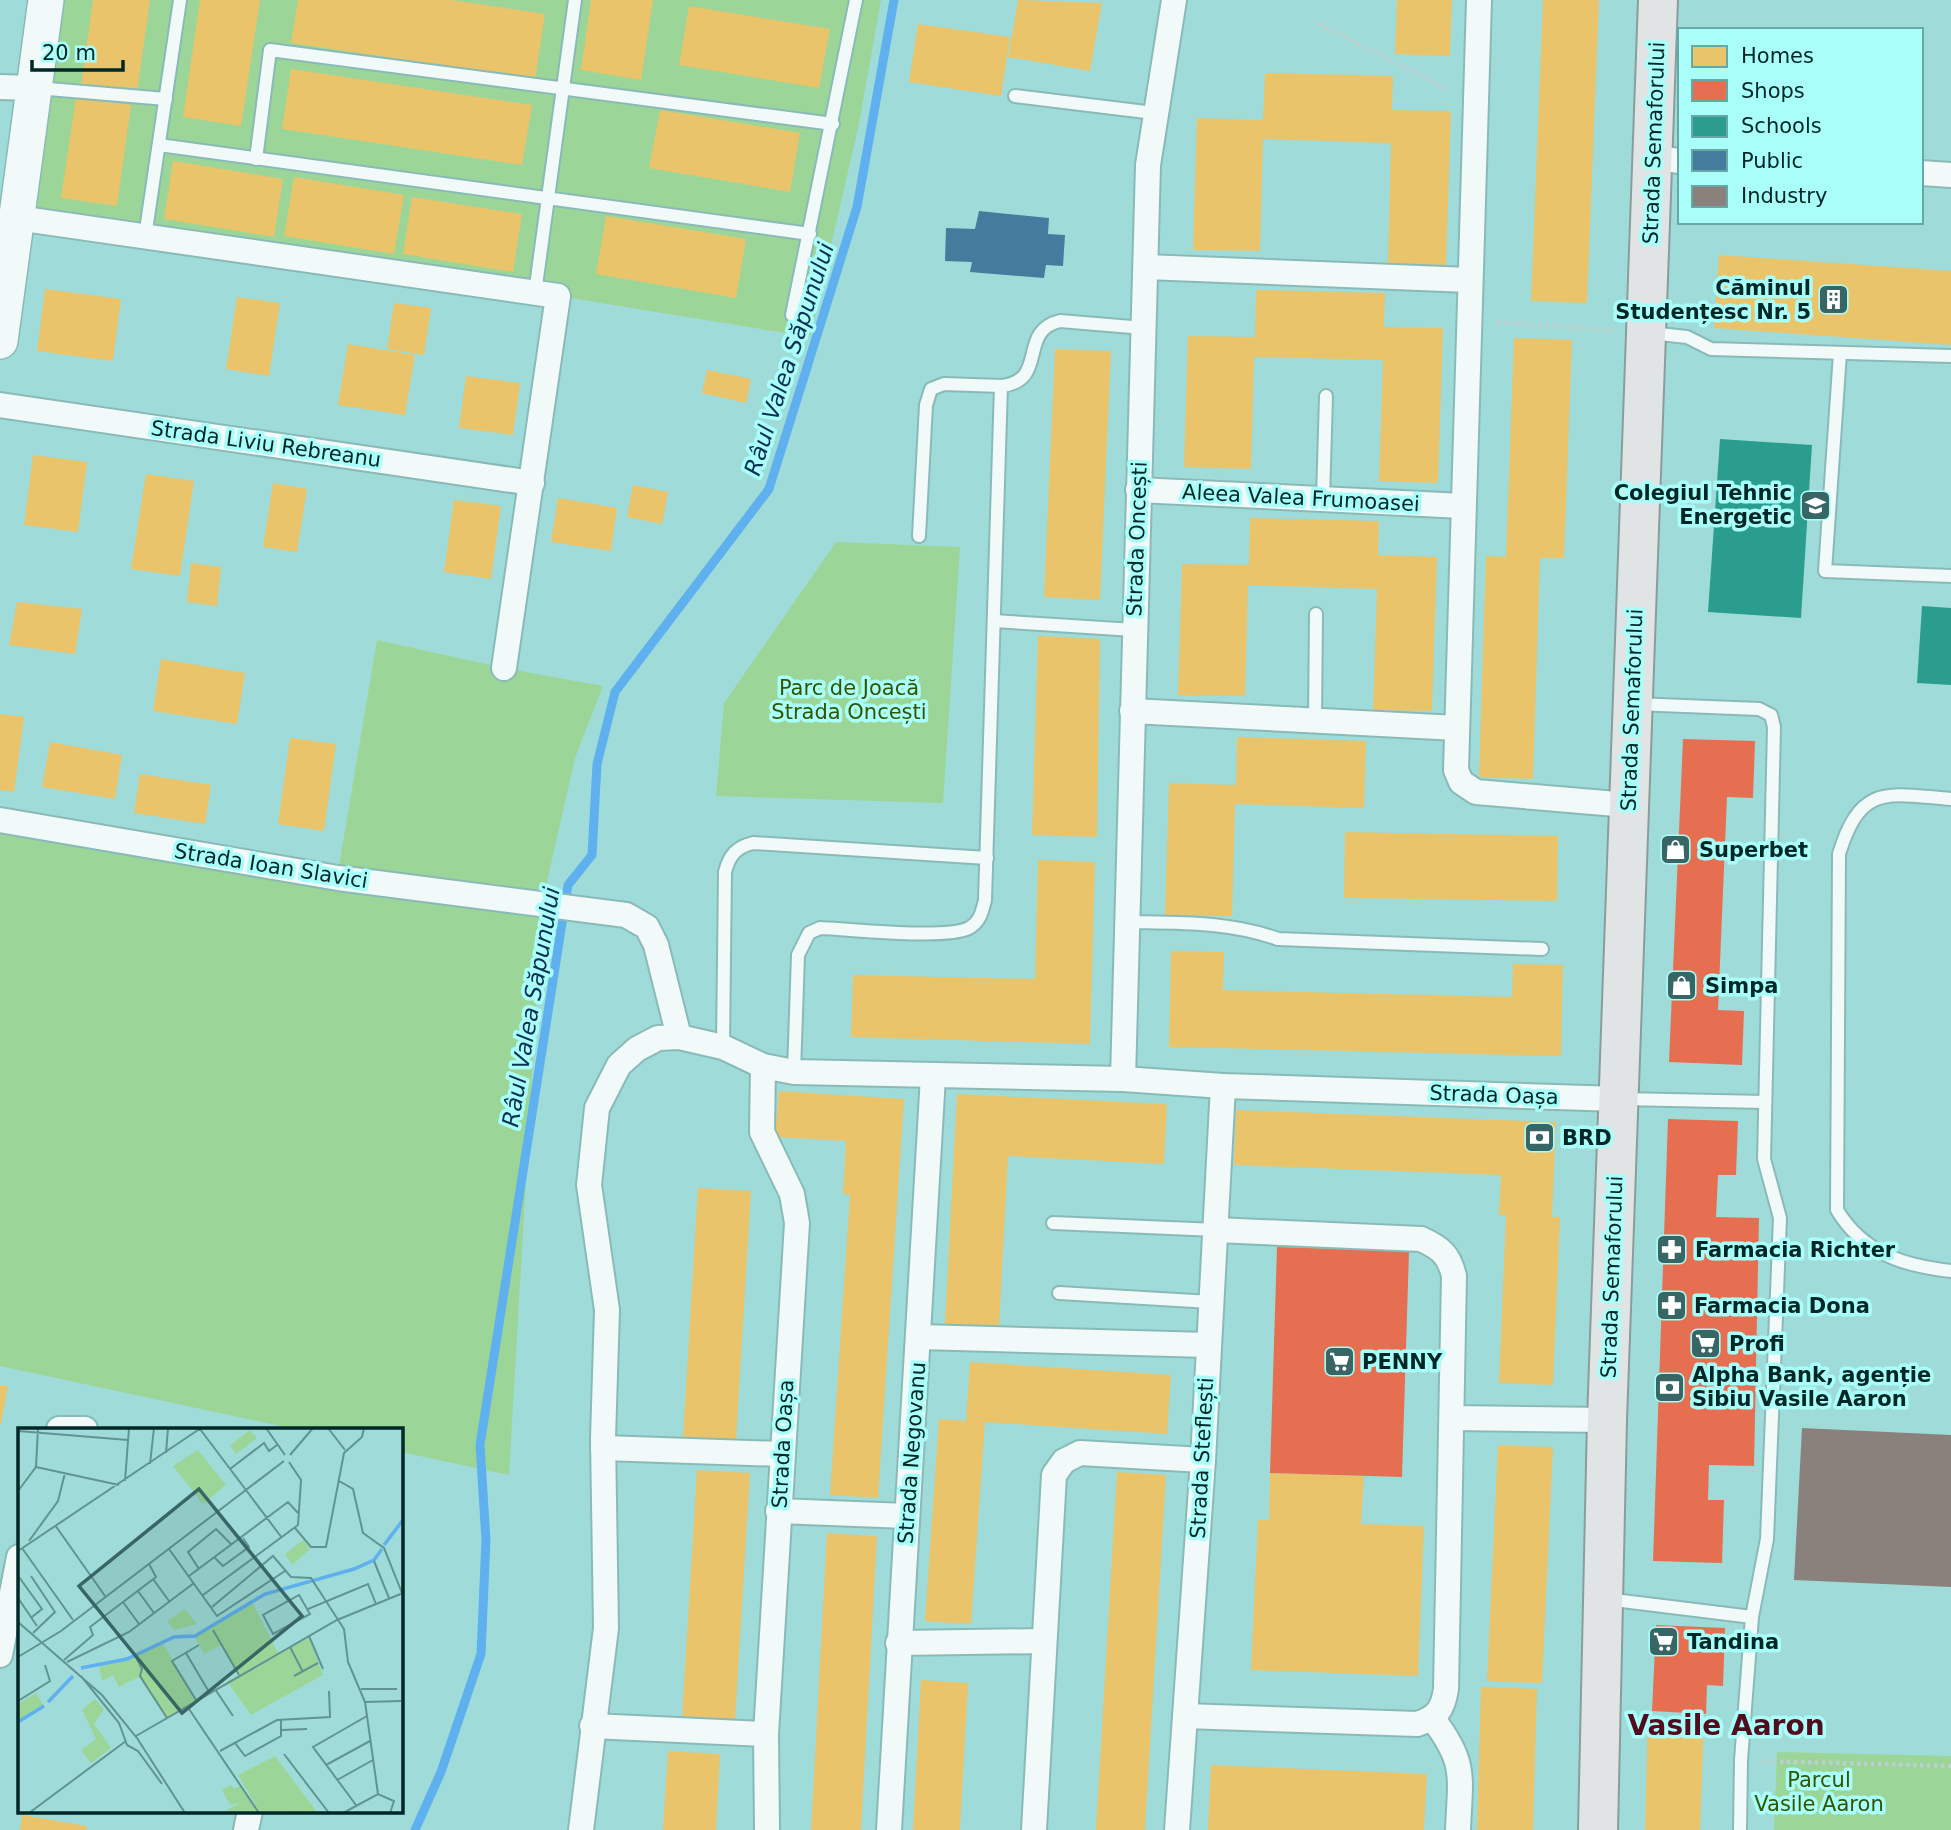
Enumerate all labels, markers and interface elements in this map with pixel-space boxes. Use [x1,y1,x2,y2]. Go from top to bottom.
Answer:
scale bar [32,28,122,72]
legend [1678,28,1923,224]
text: 20 m [42,41,96,65]
street label: Strada Semaforului [1638,41,1670,245]
text: Homes [1741,44,1814,68]
text: Shops [1741,79,1805,103]
text: Schools [1741,114,1822,138]
text: Public [1741,149,1803,173]
text: Industry [1741,184,1827,208]
water label: Râul Valea Săpunului [739,239,839,479]
place label: Căminul Studențesc Nr. 5 [1615,276,1811,325]
building icon: Căminul Studențesc Nr. 5 [1817,283,1851,317]
street label: Strada Liviu Rebreanu [149,416,383,472]
street label: Strada Oncești [1122,461,1152,617]
street label: Aleea Valea Frumoasei [1182,480,1420,516]
place label: Colegiul Tehnic Energetic [1614,481,1792,529]
school or university icon: Colegiul Tehnic Energetic [1798,488,1832,522]
street label: Strada Semaforului [1616,608,1648,812]
park label: Parc de Joacă Strada Oncești [771,676,927,724]
shop icon: Superbet [1659,833,1693,867]
place label: Superbet [1699,838,1808,862]
street label: Strada Ioan Slavici [173,839,369,893]
water label: Râul Valea Săpunului [497,884,565,1129]
shop icon: Simpa [1665,969,1699,1003]
place label: Simpa [1705,974,1778,998]
street label: Strada Oașa [1429,1081,1559,1109]
bank icon: BRD [1522,1121,1556,1155]
place label: BRD [1562,1126,1612,1150]
street label: Strada Semaforului [1596,1175,1628,1379]
pharmacy icon: Farmacia Richter [1655,1233,1689,1267]
place label: Farmacia Richter [1695,1238,1896,1262]
pharmacy icon: Farmacia Dona [1654,1289,1688,1323]
place label: Farmacia Dona [1694,1294,1870,1318]
supermarket icon: Profi [1689,1327,1723,1361]
place label: Profi [1729,1332,1785,1356]
supermarket icon: PENNY [1322,1345,1356,1379]
place label: PENNY [1362,1350,1443,1374]
street label: Strada Negovanu [894,1361,930,1545]
place label: Alpha Bank, agenție Sibiu Vasile Aaron [1692,1363,1931,1411]
bank icon: Alpha Bank, agenție Sibiu Vasile Aaron [1652,1370,1686,1404]
street label: Strada Steflești [1186,1377,1218,1539]
street label: Strada Oașa [768,1379,798,1509]
inset map [18,1428,402,1812]
supermarket icon: Tandina [1647,1625,1681,1659]
place label: Tandina [1687,1630,1779,1654]
district label: Vasile Aaron [1627,1709,1825,1742]
park label: Parcul Vasile Aaron [1754,1768,1884,1816]

